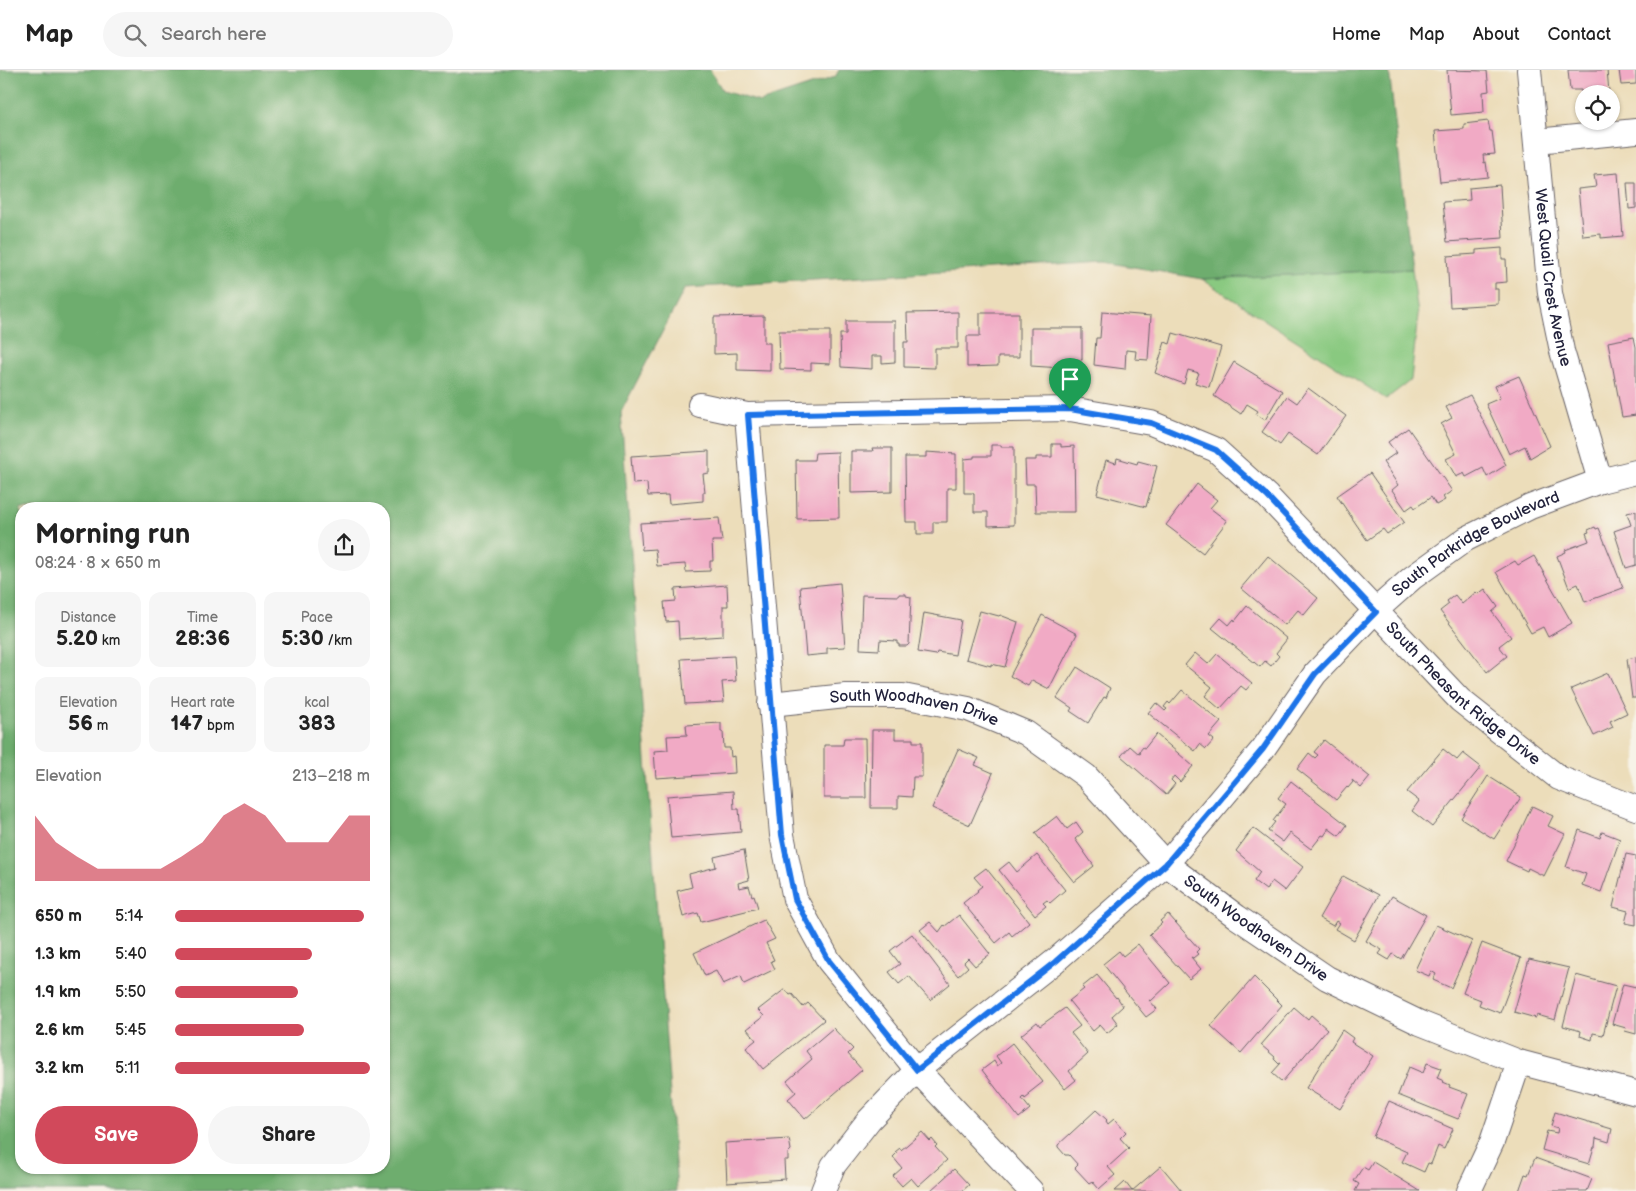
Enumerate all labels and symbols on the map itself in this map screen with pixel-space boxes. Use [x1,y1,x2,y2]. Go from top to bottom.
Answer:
street label: West Quail Crest Avenue [1531,188,1576,369]
pin [1049,358,1091,409]
street label: South Parkridge Boulevard [1388,487,1562,601]
street label: South Pheasant Ridge Drive [1382,618,1544,769]
street label: South Woodhaven Drive [829,686,1002,730]
street label: South Woodhaven Drive [1180,871,1332,986]

